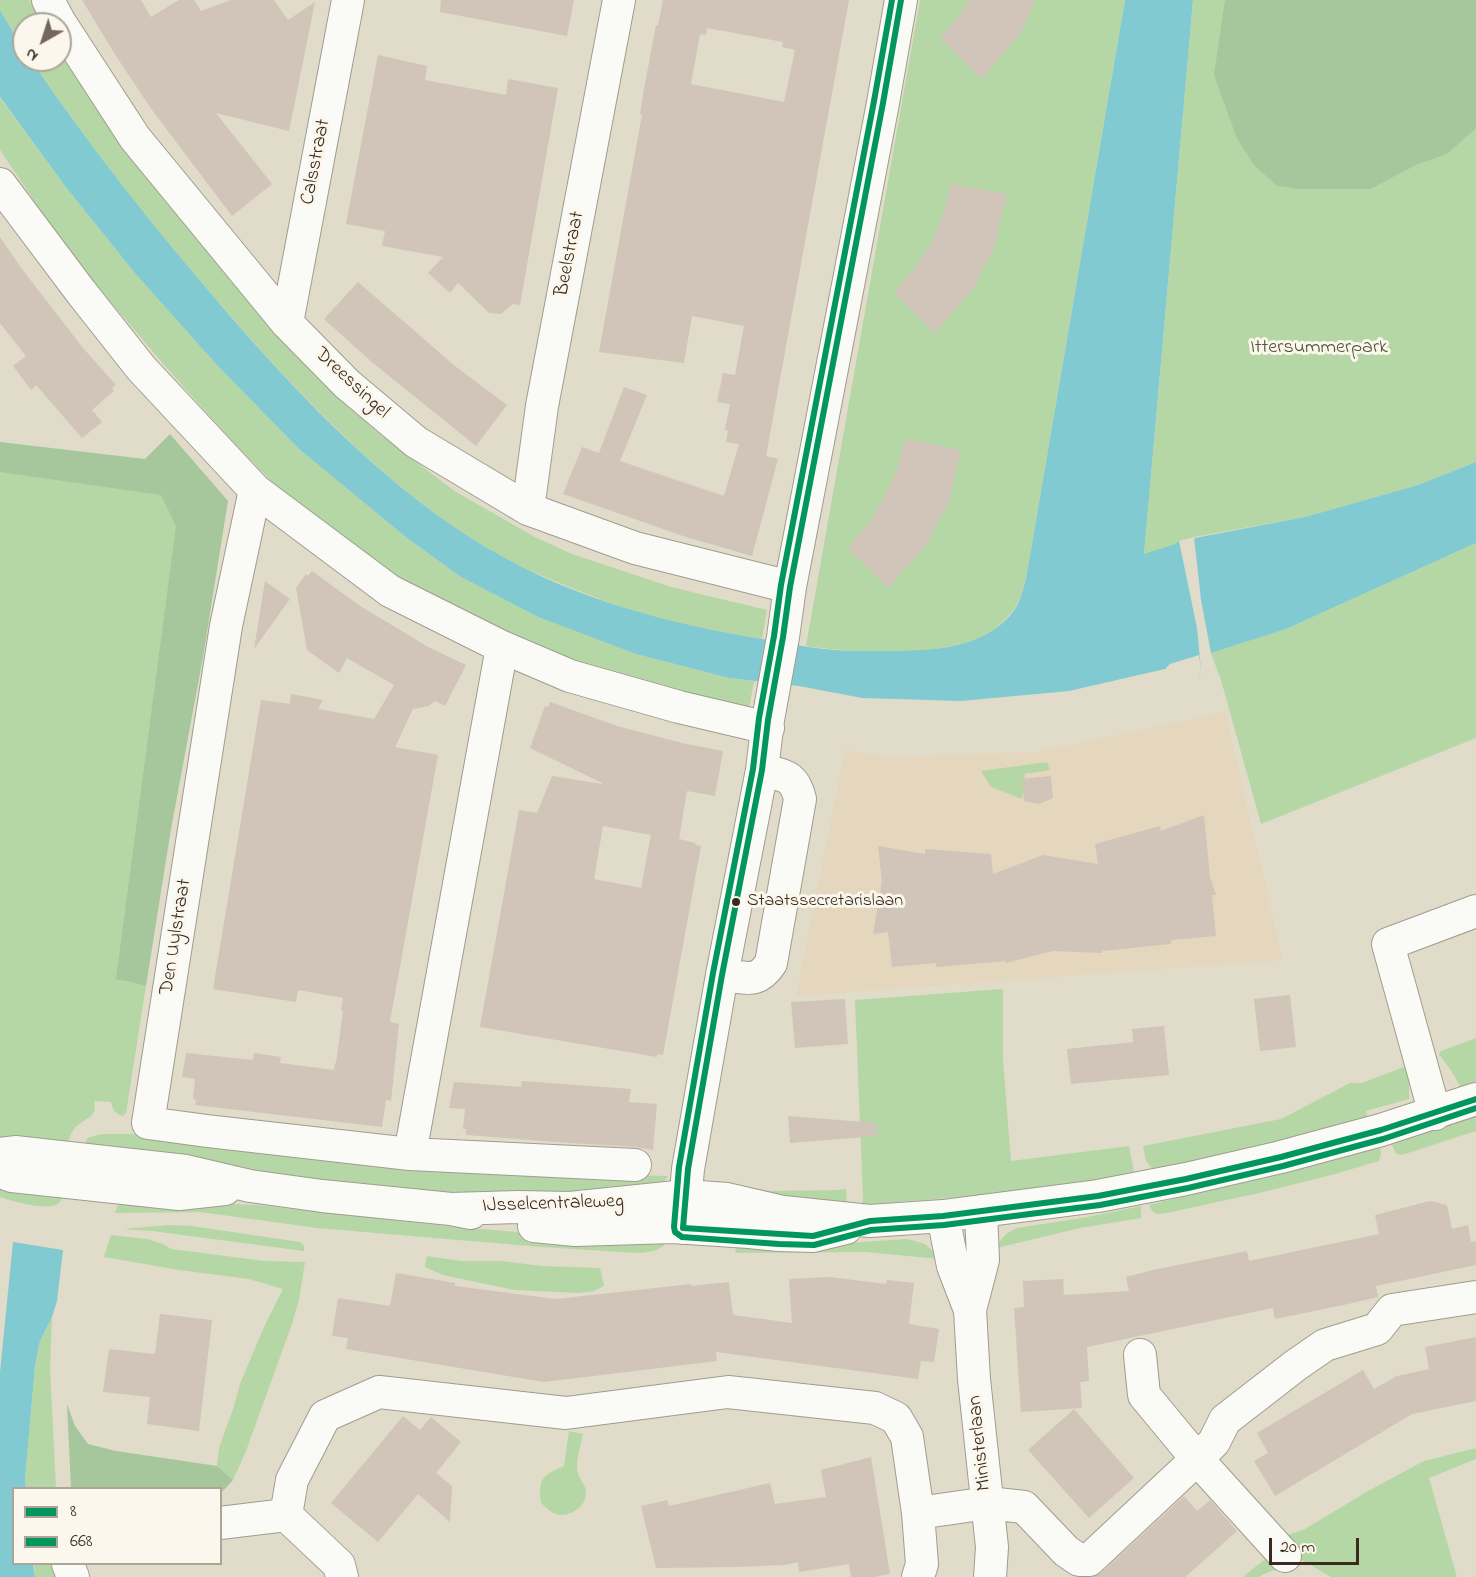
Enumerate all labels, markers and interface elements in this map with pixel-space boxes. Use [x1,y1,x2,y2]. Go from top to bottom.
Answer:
north arrow [12,12,72,72]
text: N [20,42,44,67]
street label: Calsstraat [297,117,337,207]
street label: Beelstraat [551,209,591,299]
park label: Ittersummerpark [1250,337,1388,361]
street label: Dreessingel [308,343,394,425]
street label: Den Uylstraat [156,877,198,997]
place label: Staatssecretarislaan [747,891,903,913]
marker: Staatssecretarislaan [730,896,742,908]
street label: IJsselcentraleweg [482,1191,624,1219]
street label: Ministerlaan [964,1394,998,1492]
legend [12,1487,222,1565]
text: 8 [70,1499,77,1525]
scale bar [1272,1526,1362,1564]
text: 668 [70,1529,93,1555]
text: 20 m [1280,1535,1315,1561]

